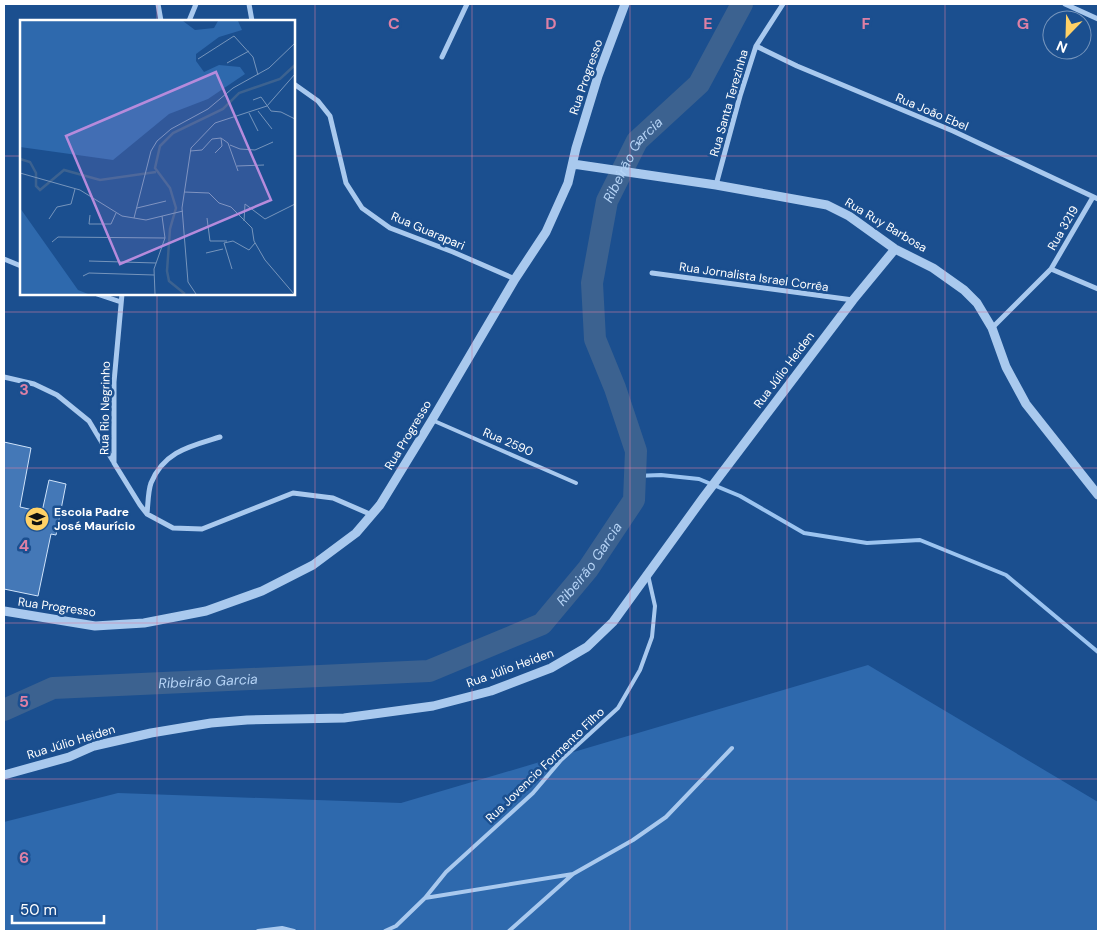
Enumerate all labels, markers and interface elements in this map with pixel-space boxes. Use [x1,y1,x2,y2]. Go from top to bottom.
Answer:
north arrow [1042,10,1092,60]
text: C [388,13,400,34]
text: D [545,13,557,34]
text: E [703,13,713,34]
text: F [862,13,871,34]
text: G [1017,13,1029,34]
inset map [20,20,295,295]
street label: Rua Progresso [566,37,606,117]
text: N [1054,37,1070,57]
street label: Rua Santa Terezinha [706,48,752,158]
street label: Rua João Ebel [893,89,971,135]
water label: Ribeirão Garcia [599,113,667,206]
street label: Rua Ruy Barbosa [842,194,930,256]
street label: Rua 3219 [1044,203,1082,253]
street label: Rua Guarapari [389,208,467,254]
street label: Rua Jornalista Israel Corrêa [678,259,830,295]
street label: Rua Júlio Heiden [750,329,818,411]
street label: Rua Rio Negrinho [96,361,114,455]
text: 3 [19,379,29,400]
street label: Rua Progresso [381,397,435,473]
street label: Rua 2590 [480,424,536,460]
place label: Escola Padre José Maurício [54,504,135,534]
school or university icon: Escola Padre José Maurício [24,506,50,532]
water label: Ribeirão Garcia [552,518,626,609]
text: 4 [19,535,29,556]
street label: Rua Progresso [17,594,97,620]
street label: Rua Júlio Heiden [464,645,556,691]
water label: Ribeirão Garcia [158,670,259,692]
text: 5 [19,691,29,712]
street label: Rua Jovencio Formento Filho [482,704,608,826]
street label: Rua Júlio Heiden [25,721,117,763]
text: 6 [19,847,29,868]
scale bar [12,892,105,924]
text: 50 m [20,900,57,920]

